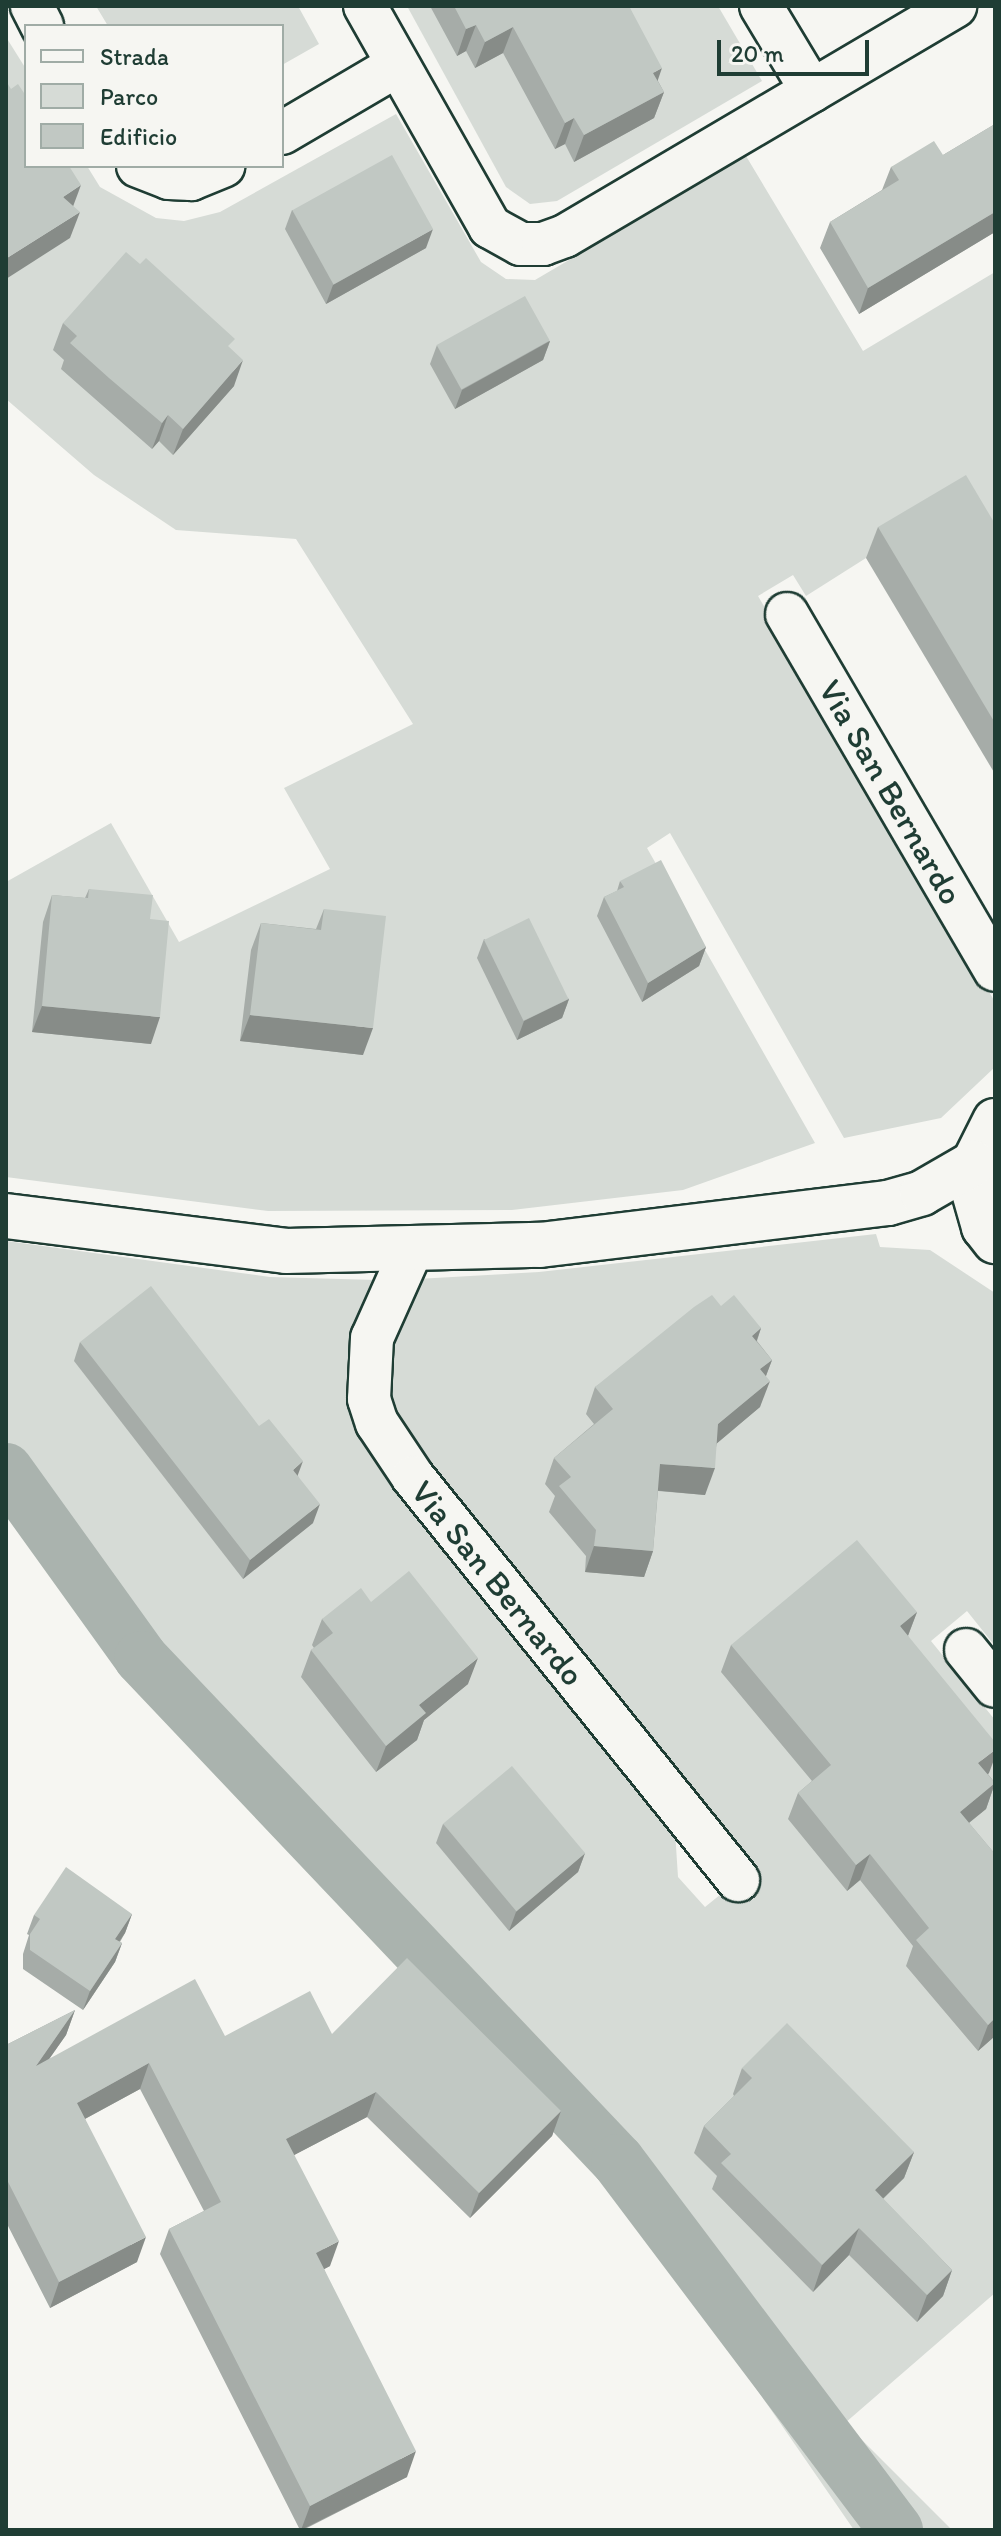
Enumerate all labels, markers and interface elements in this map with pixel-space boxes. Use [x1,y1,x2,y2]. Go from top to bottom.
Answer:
legend [24,24,284,168]
scale bar [721,24,873,74]
text: 20 m [731,39,784,68]
text: Strada [100,42,169,71]
text: Parco [100,82,158,111]
text: Edificio [100,122,177,151]
street label: Via San Bernardo [810,672,972,912]
street label: Via San Bernardo [403,1472,593,1694]

